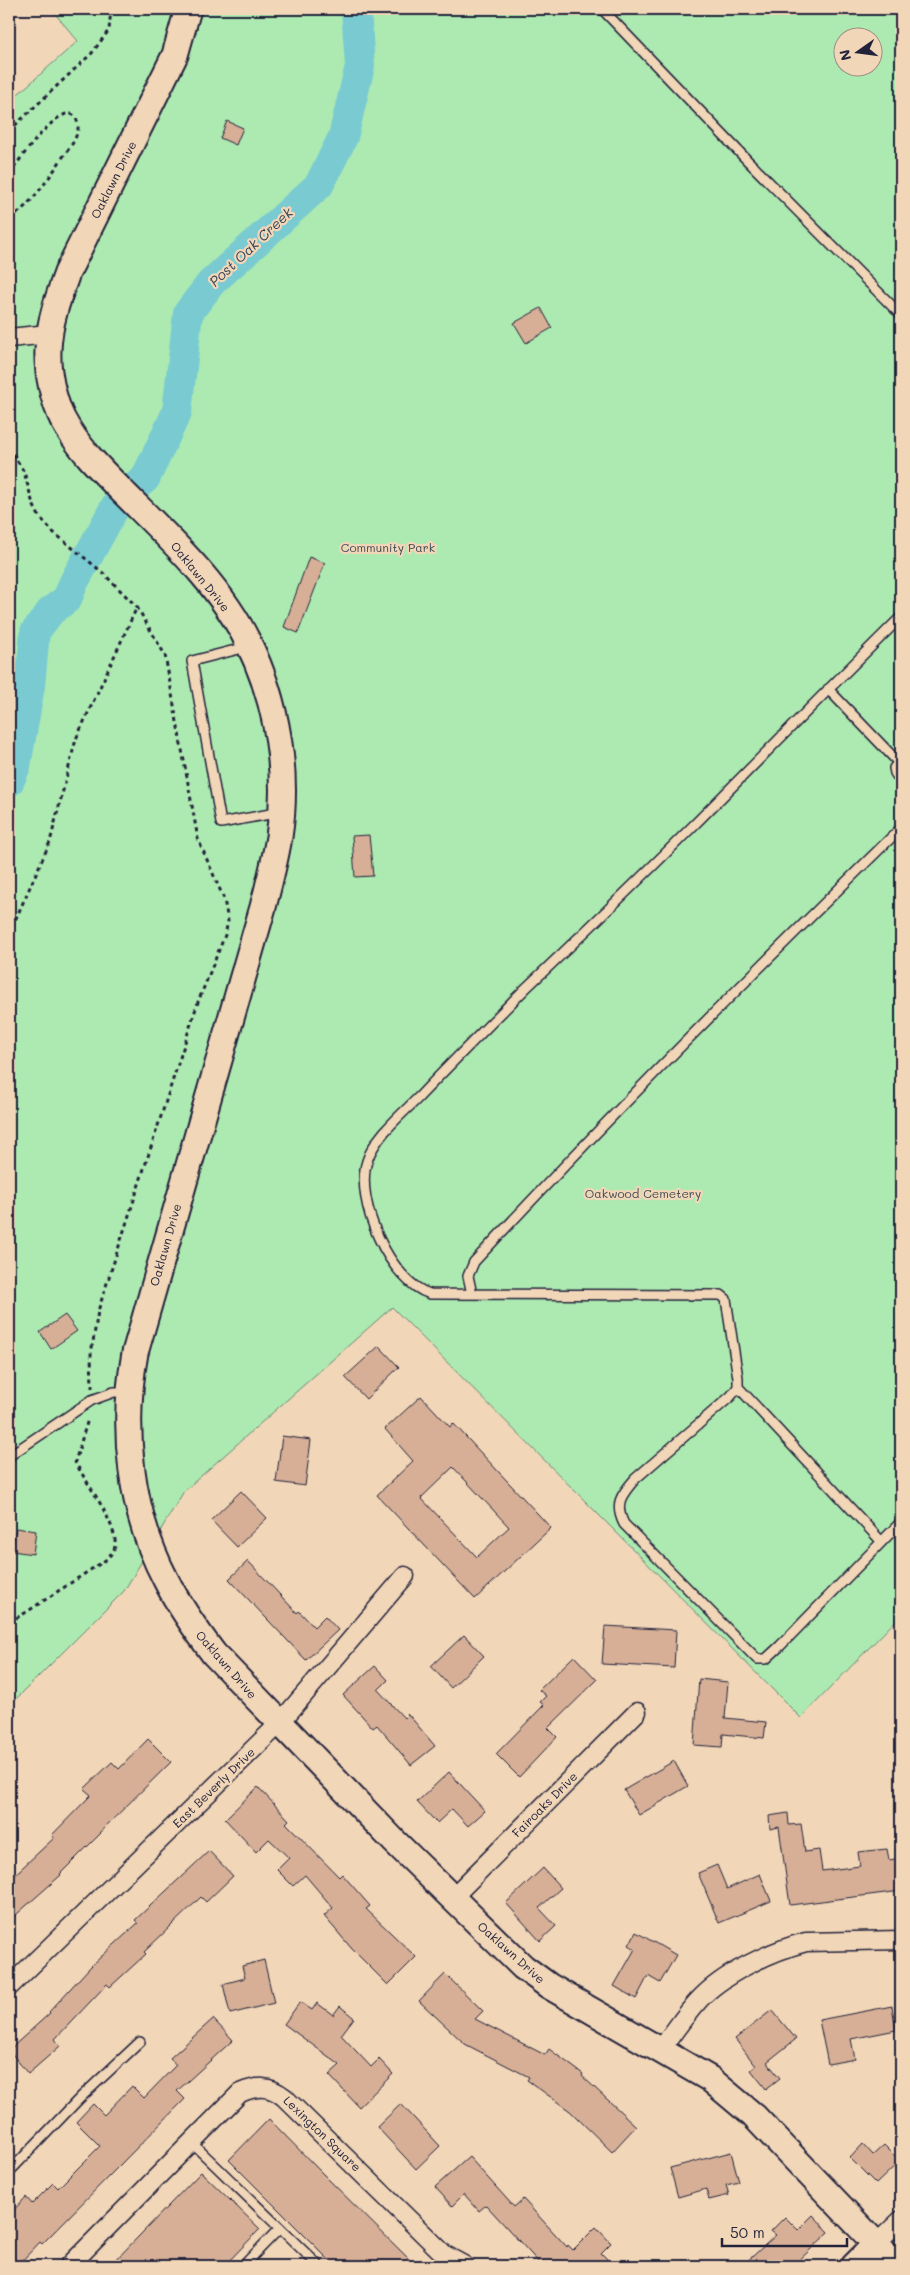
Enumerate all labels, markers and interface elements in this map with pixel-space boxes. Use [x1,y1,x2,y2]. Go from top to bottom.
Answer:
north arrow [832,28,882,78]
text: N [834,48,855,63]
street label: Oaklawn Drive [87,138,140,221]
water label: Post Oak Creek [205,203,297,290]
street label: Oaklawn Drive [168,538,234,615]
park label: Community Park [341,539,435,555]
park label: Oakwood Cemetery [585,1185,701,1201]
street label: Oaklawn Drive [146,1201,184,1288]
street label: Oaklawn Drive [193,1627,261,1702]
street label: East Beverly Drive [169,1744,258,1831]
street label: Fairoaks Drive [508,1768,580,1840]
street label: Oaklawn Drive [475,1918,549,1987]
street label: Lexington Square [280,2092,365,2174]
scale bar [722,2215,848,2247]
text: 50 m [730,2222,765,2242]

